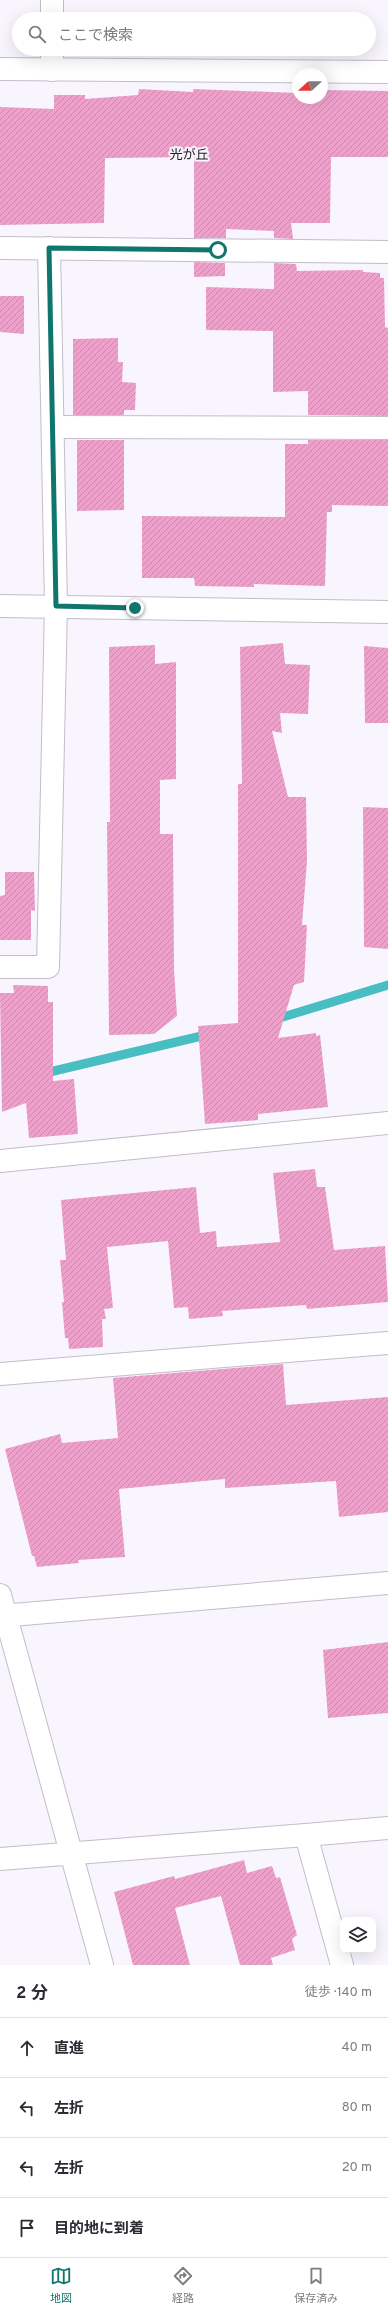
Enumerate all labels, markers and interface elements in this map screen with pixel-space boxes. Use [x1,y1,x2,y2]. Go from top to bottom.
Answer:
search box [12,12,376,56]
icon: search [26,23,48,45]
text: ここで検索 [58,27,133,46]
north arrow [292,68,328,104]
district label: 光が丘 [169,147,209,164]
route start [209,241,227,259]
route end [126,599,144,617]
map controls [340,1917,376,1953]
button: layers [340,1917,376,1953]
text: 2 分 [16,1983,48,2005]
text: 徒歩 · 140 m [305,1985,372,2001]
icon: ahead [16,2037,38,2059]
text: 直進 [54,2040,84,2059]
text: 40 m [342,2040,372,2056]
icon: left [16,2097,38,2119]
text: 左折 [54,2100,84,2119]
text: 80 m [342,2100,372,2116]
icon: left [16,2157,38,2179]
text: 左折 [54,2160,84,2179]
text: 20 m [342,2160,372,2176]
icon: arrive [16,2217,38,2239]
text: 目的地に到着 [54,2220,144,2239]
tab: 地図 [50,2265,72,2306]
tab: 経路 [172,2265,194,2306]
tab: 保存済み [294,2265,338,2306]

